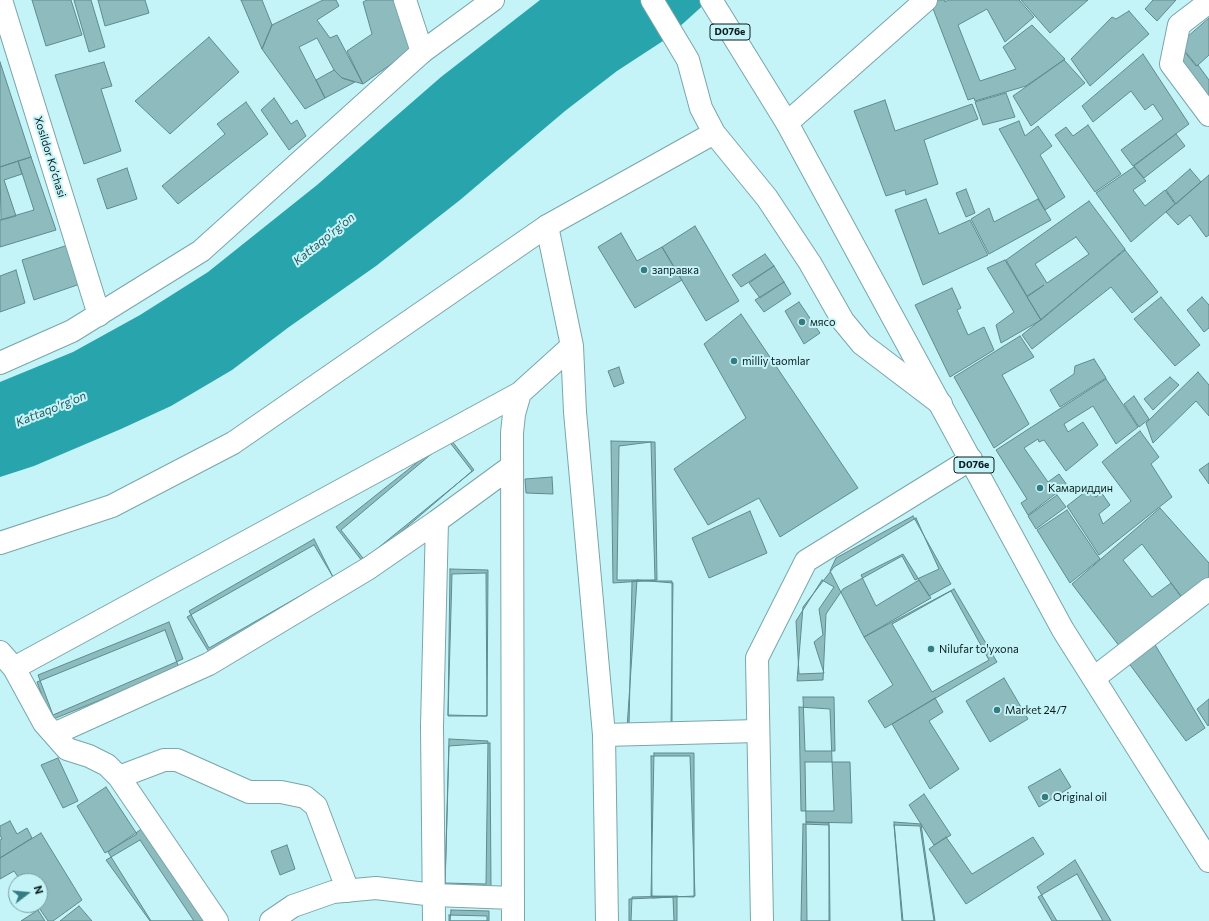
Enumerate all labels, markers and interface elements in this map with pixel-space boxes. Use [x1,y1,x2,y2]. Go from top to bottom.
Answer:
road number: D076e [710,24,750,40]
street label: Xosildor Ko’chasi [31,115,69,199]
water label: Kattaqo'rg'on [290,210,358,268]
place label: заправка [652,263,699,277]
marker: заправка [639,265,649,275]
place label: мясо [810,315,836,329]
marker: мясо [797,317,807,327]
place label: milliy taomlar [742,354,810,368]
marker: milliy taomlar [729,356,739,366]
water label: Kattaqo'rg'on [14,388,88,430]
road number: D076e [954,457,994,473]
place label: Камариддин [1048,481,1113,495]
marker: Камариддин [1035,483,1045,493]
place label: Nilufar to'yxona [939,642,1019,656]
marker: Nilufar to'yxona [926,644,936,654]
place label: Market 24/7 [1005,703,1067,717]
marker: Market 24/7 [992,705,1002,715]
place label: Original oil [1053,790,1107,804]
marker: Original oil [1040,792,1050,802]
north arrow [8,873,48,913]
text: N [32,884,46,896]

